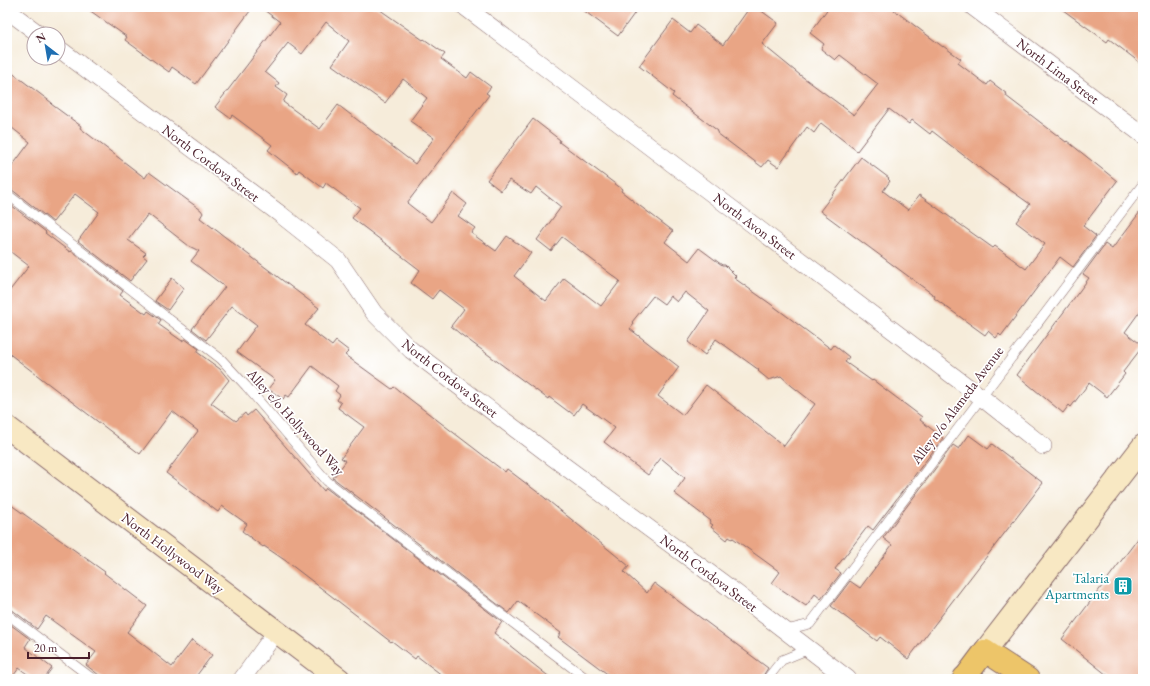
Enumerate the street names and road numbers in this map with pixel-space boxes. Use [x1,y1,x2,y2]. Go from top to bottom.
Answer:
street label: North Lima Street [1013,34,1103,108]
street label: North Cordova Street [159,120,264,206]
street label: North Avon Street [710,189,801,263]
street label: North Cordova Street [398,335,502,422]
street label: Alley n/o Alameda Avenue [906,342,1007,468]
street label: Alley e/o Hollywood Way [243,364,349,480]
street label: North Hollywood Way [118,508,229,598]
street label: North Cordova Street [657,530,762,616]

